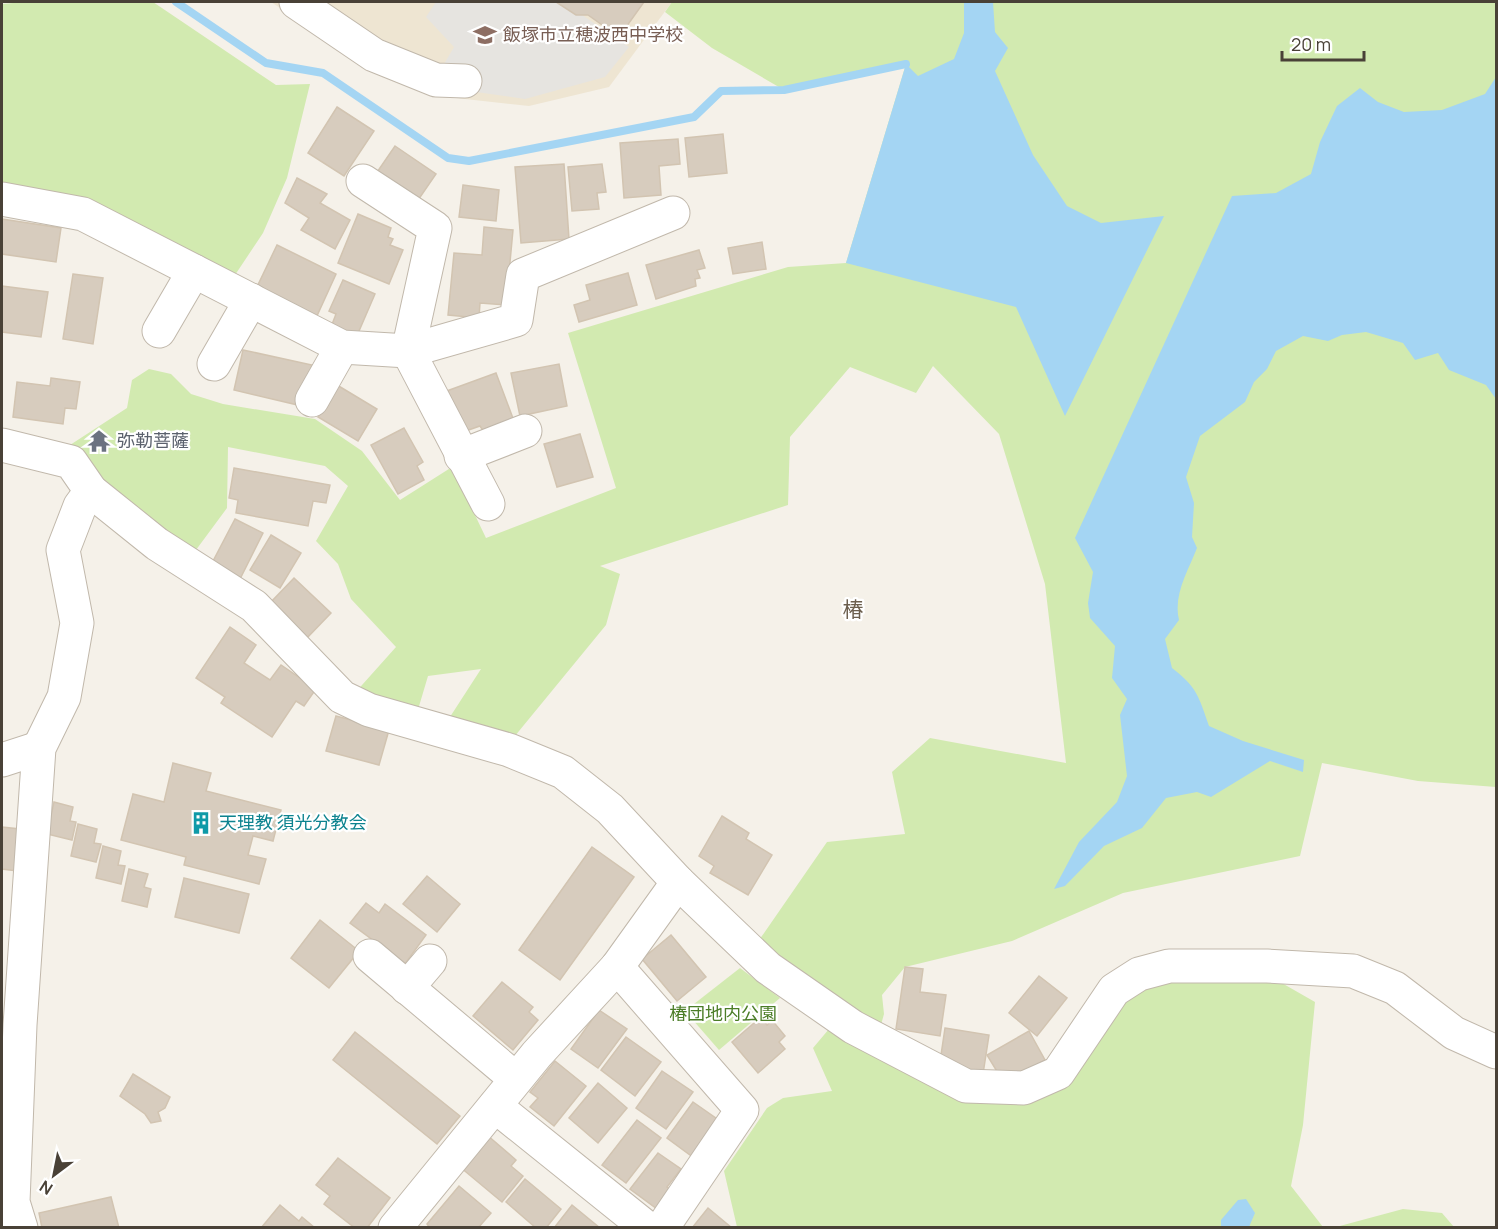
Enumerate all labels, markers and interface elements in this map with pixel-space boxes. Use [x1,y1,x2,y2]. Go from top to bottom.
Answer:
school or university icon: 飯塚市立穂波西中学校 [472,22,498,48]
place label: 飯塚市立穂波西中学校 [503,22,683,46]
scale bar [1282,24,1364,62]
text: 20 m [1291,32,1331,56]
temple icon: 弥勒菩薩 [86,428,112,454]
place label: 弥勒菩薩 [117,428,189,452]
district label: 椿 [843,595,864,623]
building icon: 天理教 須光分教会 [188,810,214,836]
place label: 天理教 須光分教会 [219,810,367,834]
park label: 椿団地内公園 [669,1001,777,1025]
north arrow [24,1145,84,1205]
text: N [35,1175,57,1200]

